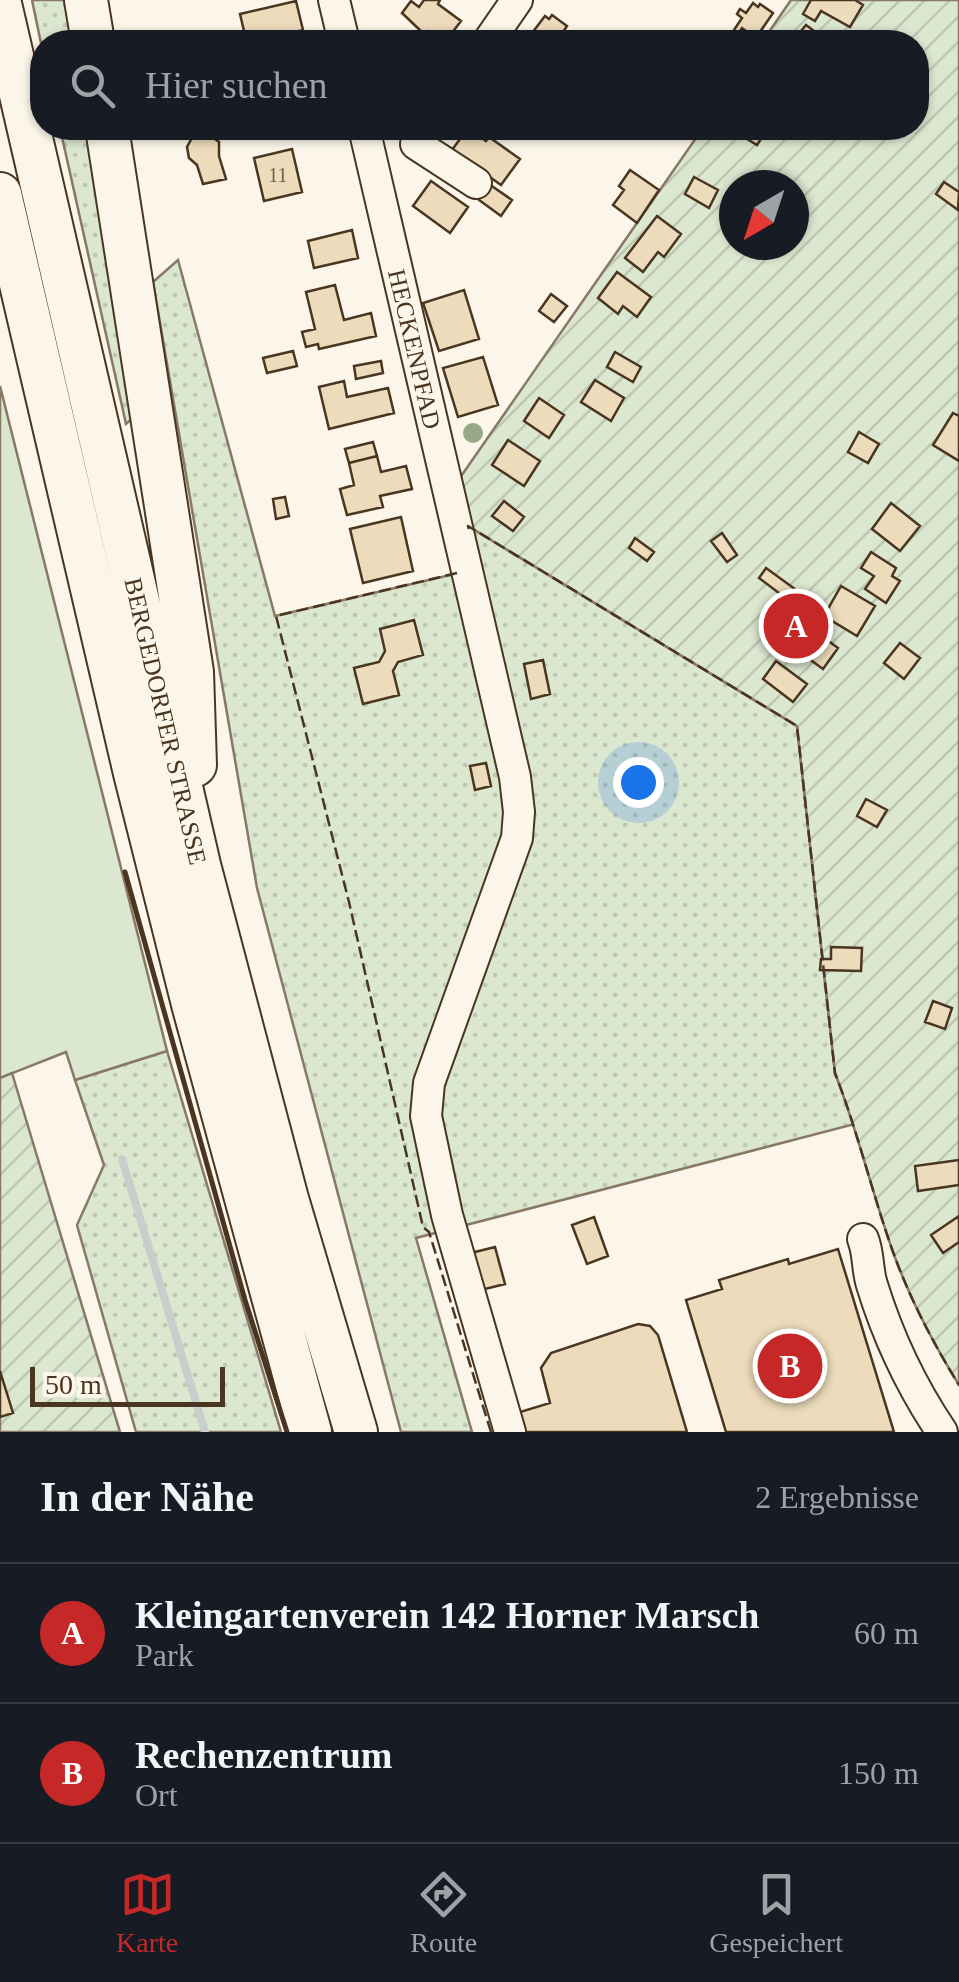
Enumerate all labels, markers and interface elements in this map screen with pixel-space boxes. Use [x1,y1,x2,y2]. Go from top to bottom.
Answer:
search box [30,30,929,140]
icon: search [65,58,120,113]
text: Hier suchen [145,64,328,106]
house number: 11 [268,164,288,186]
north arrow [719,170,809,260]
street label: HECKENPFAD [383,266,446,432]
street label: BERGEDORFER STRASSE [119,575,212,867]
pin: A [764,588,828,664]
your location [613,757,664,808]
pin: B [758,1328,822,1404]
scale bar [30,1362,225,1406]
text: 50 m [45,1369,102,1400]
text: In der Nähe [40,1474,254,1520]
text: 2 Ergebnisse [755,1479,919,1515]
text: Kleingartenverein 142 Horner Marsch [135,1594,759,1636]
text: A [61,1615,84,1651]
text: 60 m [854,1615,919,1651]
text: Park [135,1637,194,1673]
text: Rechenzentrum [135,1734,392,1776]
text: B [62,1755,83,1791]
text: 150 m [838,1755,919,1791]
text: Ort [135,1777,178,1813]
tab: Karte [116,1867,178,1959]
tab: Route [410,1867,477,1959]
tab: Gespeichert [709,1867,843,1959]

